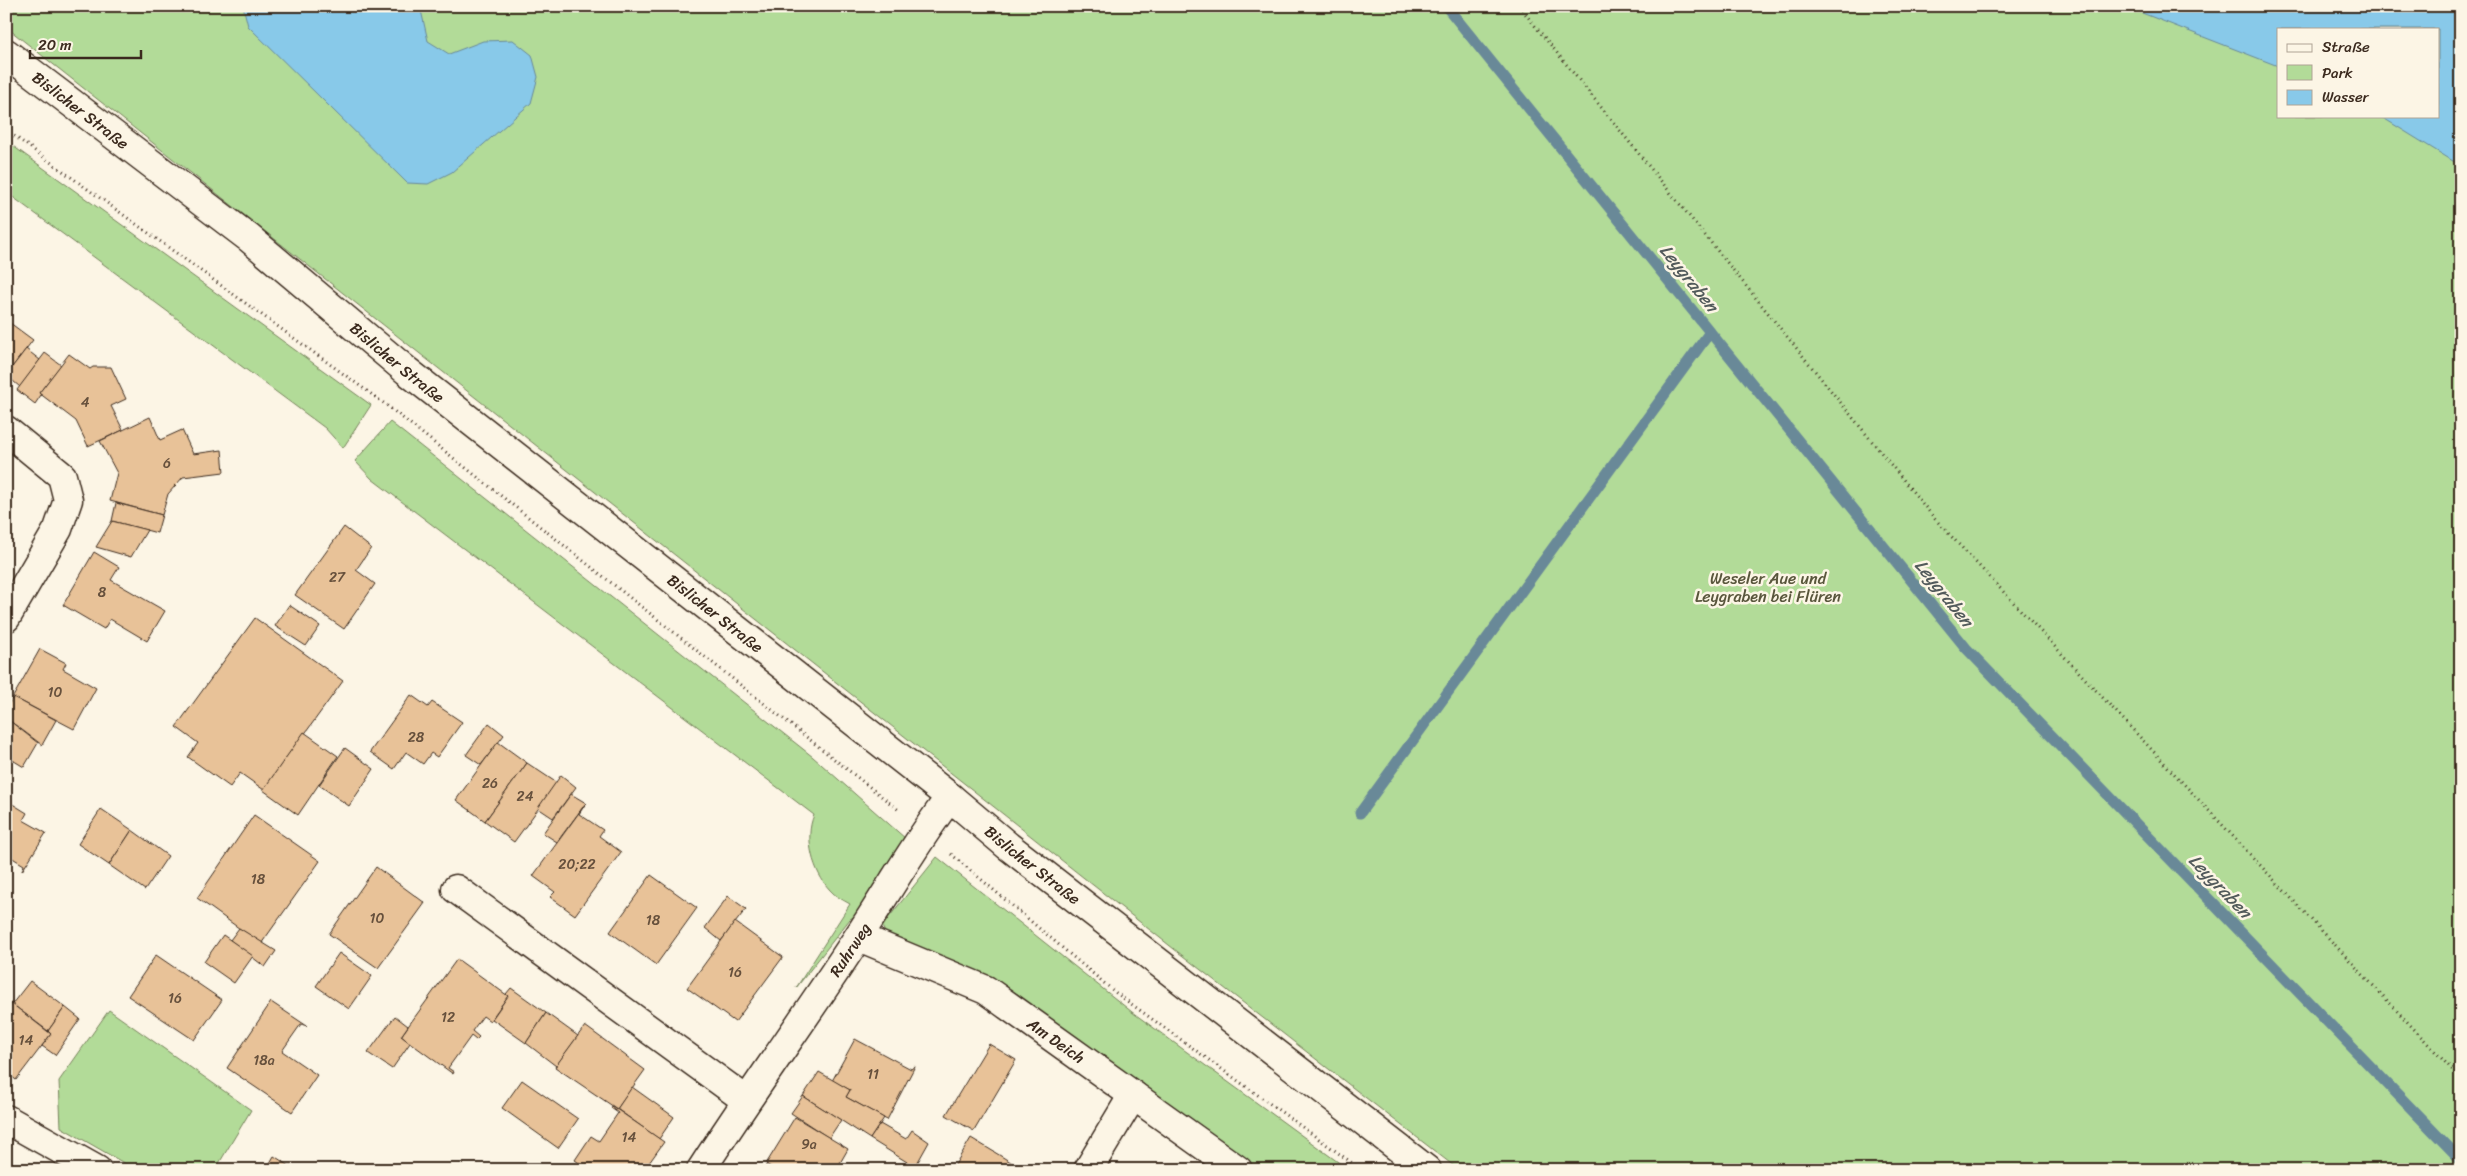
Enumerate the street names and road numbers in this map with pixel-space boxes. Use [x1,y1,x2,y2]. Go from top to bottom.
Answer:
street label: Bislicher Straße [26,63,136,157]
street label: Bislicher Straße [343,314,451,410]
street label: Bislicher Straße [661,566,770,660]
street label: Bislicher Straße [978,817,1087,912]
street label: Ruhrweg [821,916,879,983]
street label: Am Deich [1020,1009,1091,1071]

